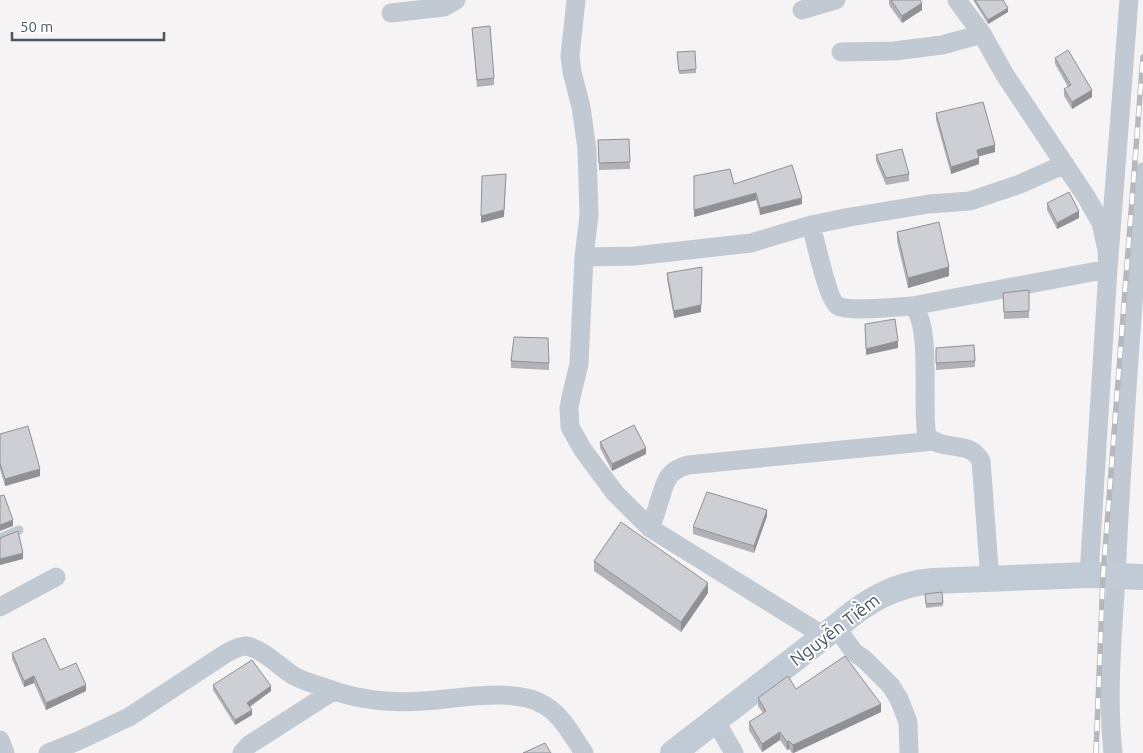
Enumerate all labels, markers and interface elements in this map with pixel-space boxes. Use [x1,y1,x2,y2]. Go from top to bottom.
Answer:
scale bar [12,10,165,42]
text: 50 m [20,18,53,35]
street label: Nguyễn Tiềm [784,587,883,669]

